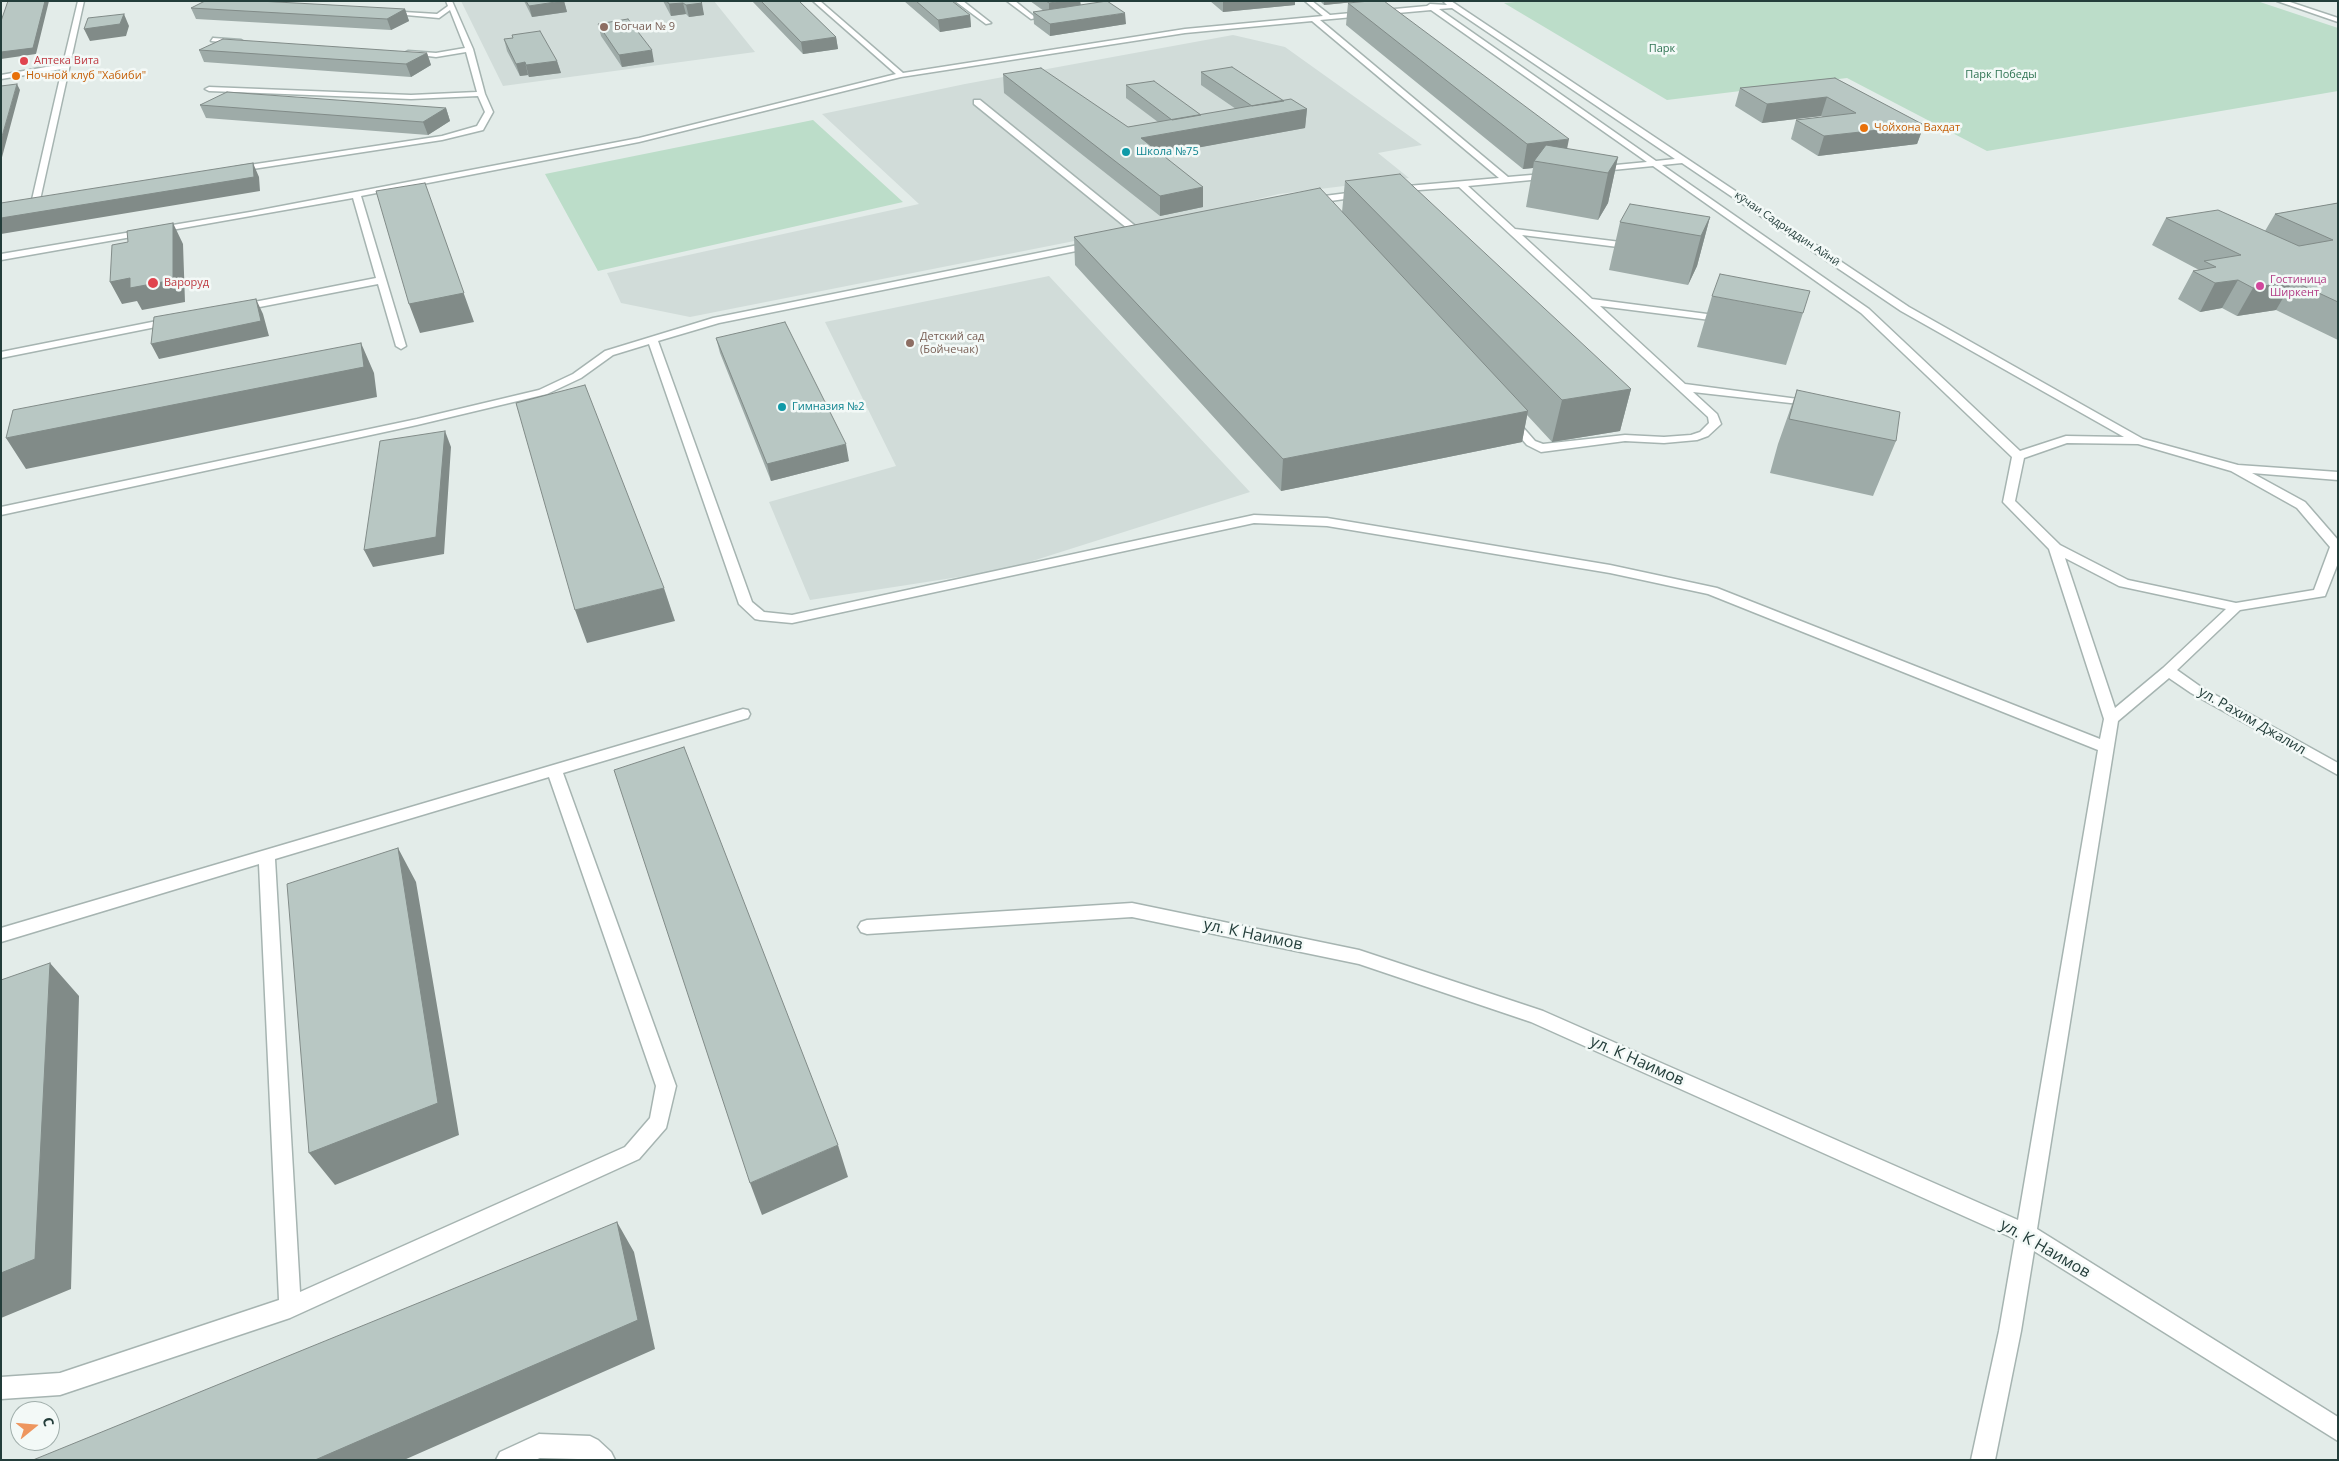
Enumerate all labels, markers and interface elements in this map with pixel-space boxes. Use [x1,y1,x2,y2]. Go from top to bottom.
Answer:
place label: Богчаи № 9 [614,20,675,34]
marker: Богчаи № 9 [598,21,610,33]
park label: Парк [1649,42,1675,56]
place label: Аптека Вита [34,54,99,68]
marker: Аптека Вита [18,55,30,67]
park label: Парк Победы [1965,68,2037,82]
place label: Ночной клуб "Хабиби" [26,69,146,83]
marker: Ночной клуб "Хабиби" [10,70,22,82]
place label: Чойхона Вахдат [1874,121,1960,135]
marker: Чойхона Вахдат [1858,122,1870,134]
place label: Школа №75 [1136,145,1199,159]
marker: Школа №75 [1120,146,1132,158]
street label: кӯчаи Садриддин Айнӣ [1732,189,1842,269]
place label: Гостиница Ширкент [2270,273,2327,299]
marker: Вароруд [146,276,160,290]
place label: Вароруд [164,276,209,290]
marker: Гостиница Ширкент [2254,280,2266,292]
place label: Детский сад (Бойчечак) [920,330,984,356]
marker: Детский сад (Бойчечак) [904,337,916,349]
place label: Гимназия №2 [792,400,865,414]
marker: Гимназия №2 [776,401,788,413]
street label: ул. Рахим Джалил [2195,683,2309,759]
street label: ул. К Наимов [1202,915,1304,955]
street label: ул. К Наимов [1587,1032,1687,1090]
street label: ул. К Наимов [1997,1215,2093,1283]
north arrow [10,1401,60,1451]
text: С [38,1415,59,1429]

